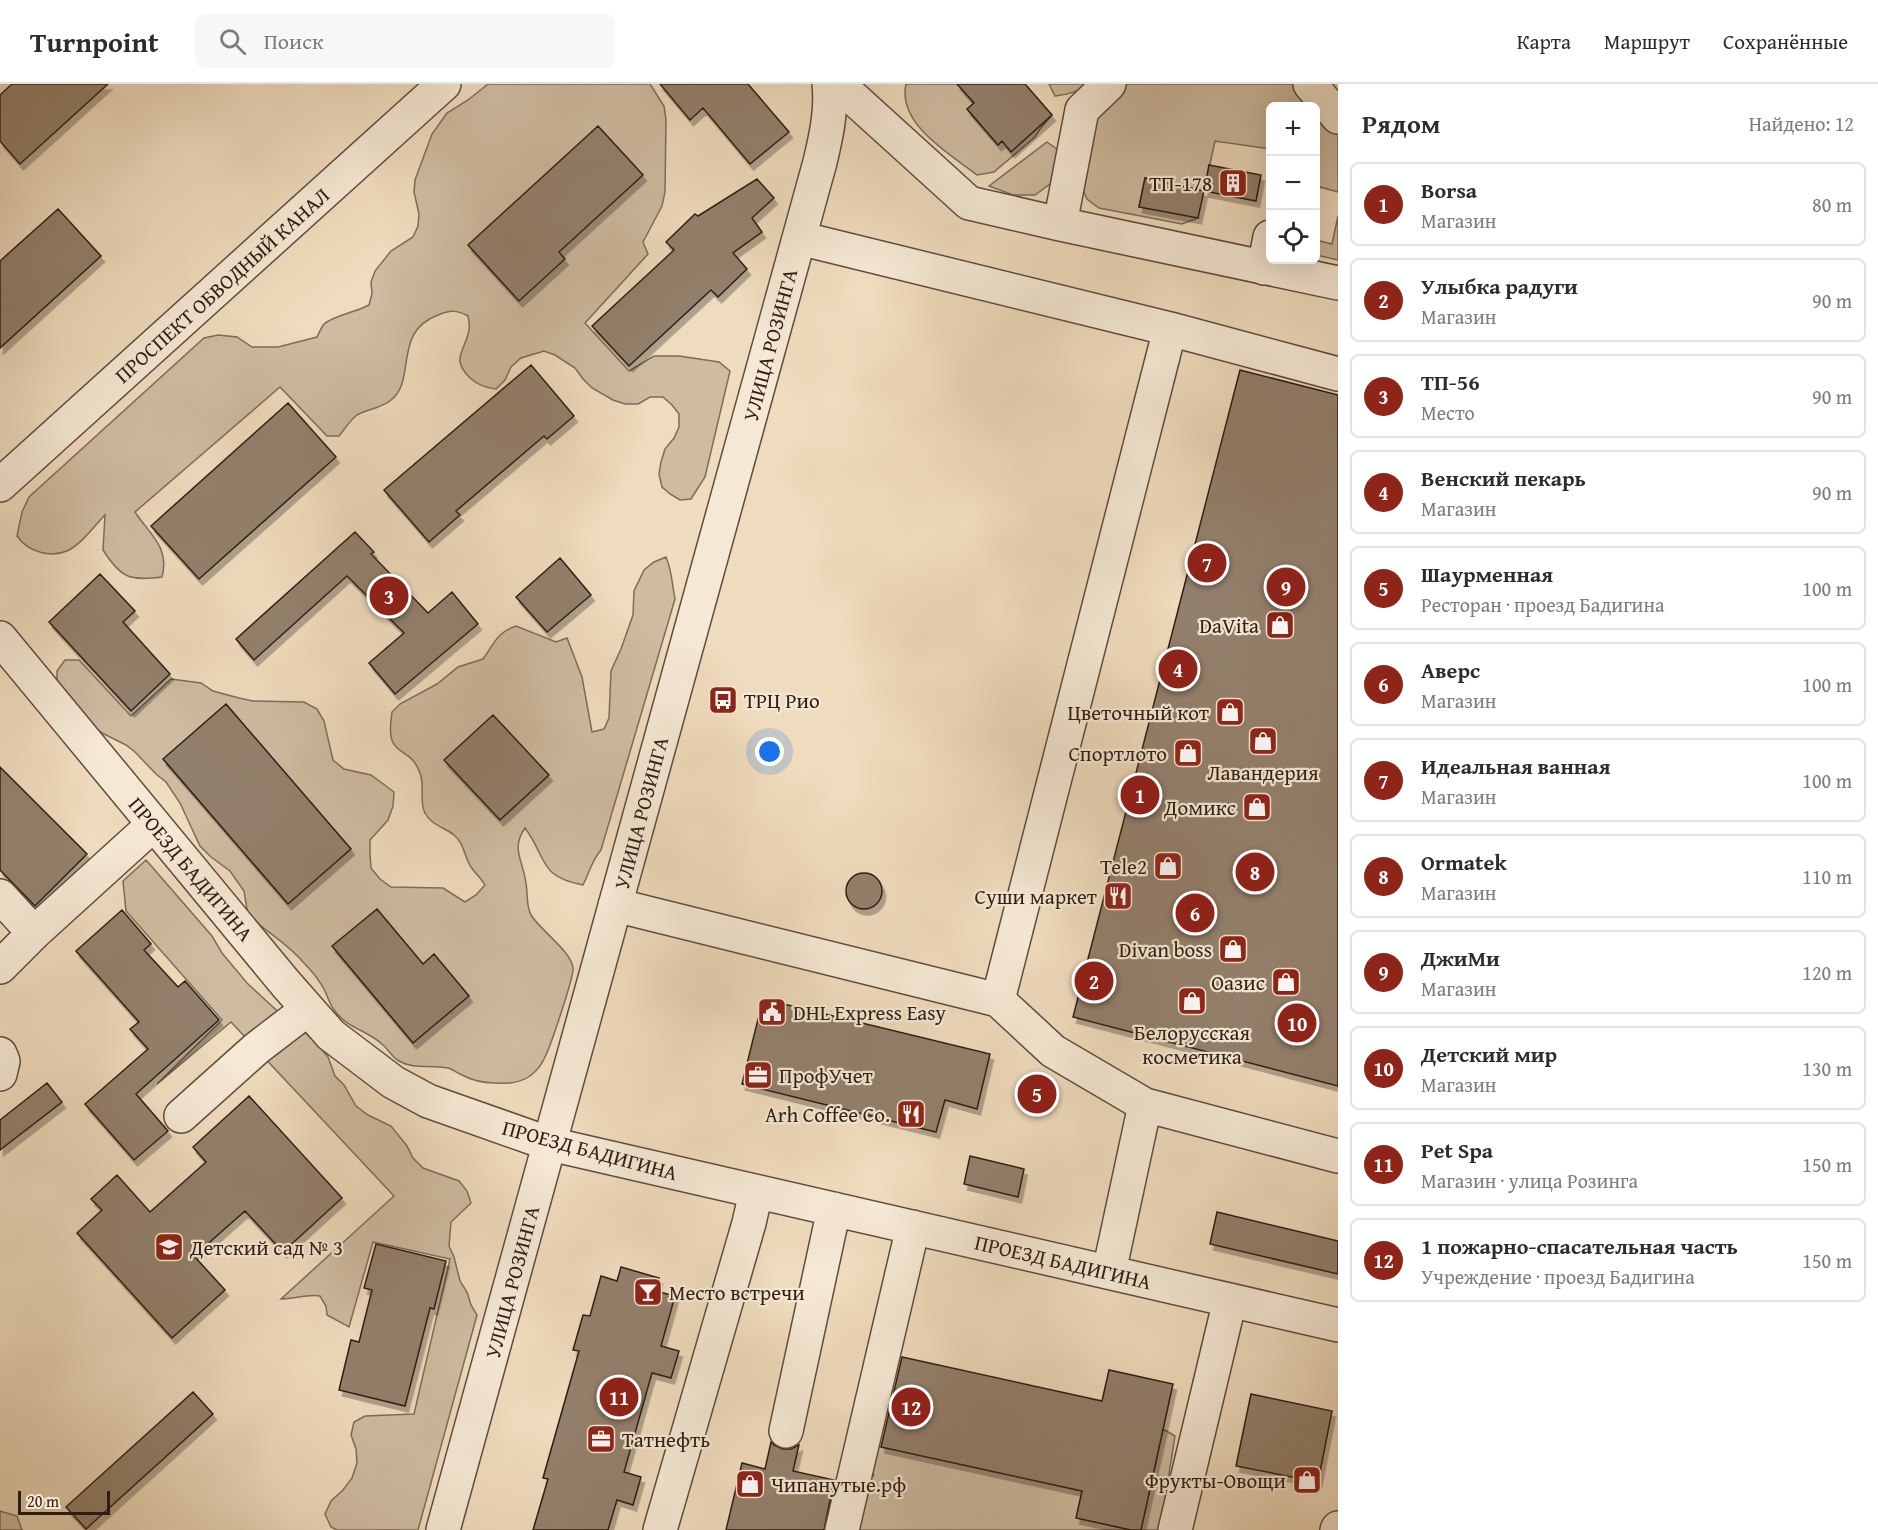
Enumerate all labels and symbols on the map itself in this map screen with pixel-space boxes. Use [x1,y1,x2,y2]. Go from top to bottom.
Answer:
building icon: ТП-178 [1217,167,1249,199]
place label: ТП-178 [1149,168,1212,199]
street label: ПРОСПЕКТ ОБВОДНЫЙ КАНАЛ [108,180,336,390]
street label: УЛИЦА РОЗИНГА [735,265,805,425]
pin: 7 [1188,540,1226,586]
pin: 9 [1266,564,1306,610]
pin: 3 [370,574,408,618]
shop icon: DaVita [1264,609,1296,641]
place label: DaVita [1199,610,1259,641]
pin: 4 [1158,646,1198,692]
bus stop icon: ТРЦ Рио [707,684,739,716]
place label: ТРЦ Рио [744,685,820,716]
shop icon: Цветочный кот [1214,696,1246,728]
place label: Цветочный кот [1067,697,1209,728]
shop icon: Лавандерия [1247,725,1279,757]
street label: УЛИЦА РОЗИНГА [606,733,676,893]
your location [755,737,784,766]
shop icon: Спортлото [1172,737,1204,769]
place label: Спортлото [1068,738,1167,769]
place label: Лавандерия [1207,757,1319,788]
pin: 1 [1120,772,1160,818]
street label: ПРОЕЗД БАДИГИНА [121,790,261,948]
shop icon: Домикс [1241,791,1273,823]
place label: Домикс [1163,792,1236,823]
shop icon: Tele2 [1152,850,1184,882]
pin: 8 [1236,850,1274,894]
place label: Tele2 [1100,851,1147,882]
restaurant icon: Суши маркет [1102,880,1134,912]
place label: Суши маркет [975,881,1097,912]
pin: 6 [1176,890,1214,936]
shop icon: Divan boss [1217,933,1249,965]
place label: Divan boss [1119,934,1212,965]
pin: 2 [1074,958,1114,1004]
shop icon: Оазис [1270,966,1302,998]
place label: Оазис [1211,967,1265,998]
shop icon: Белорусская косметика [1176,985,1208,1017]
public building icon: DHL Express Easy [756,996,788,1028]
place label: DHL Express Easy [793,997,947,1028]
pin: 10 [1278,1000,1316,1046]
place label: Белорусская косметика [1134,1017,1251,1072]
office icon: ПрофУчет [742,1059,774,1091]
place label: ПрофУчет [779,1060,873,1091]
pin: 5 [1018,1072,1056,1116]
restaurant icon: Arh Coffee Co. [895,1098,927,1130]
place label: Arh Coffee Co. [765,1099,890,1130]
street label: ПРОЕЗД БАДИГИНА [499,1112,681,1188]
street label: УЛИЦА РОЗИНГА [477,1202,547,1362]
street label: ПРОЕЗД БАДИГИНА [972,1227,1155,1297]
school or university icon: Детский сад № 3 [153,1231,185,1263]
place label: Детский сад № 3 [189,1232,343,1263]
bar icon: Место встречи [632,1276,664,1308]
place label: Место встречи [669,1277,805,1308]
pin: 11 [600,1374,638,1420]
pin: 12 [892,1384,930,1430]
office icon: Татнефть [585,1423,617,1455]
place label: Татнефть [622,1424,710,1455]
shop icon: Фрукты-Овощи [1291,1464,1323,1496]
place label: Фрукты-Овощи [1145,1465,1286,1496]
shop icon: Чипанутые.рф [734,1468,766,1500]
place label: Чипанутые.рф [771,1469,906,1500]
scale bar [18,1488,110,1516]

